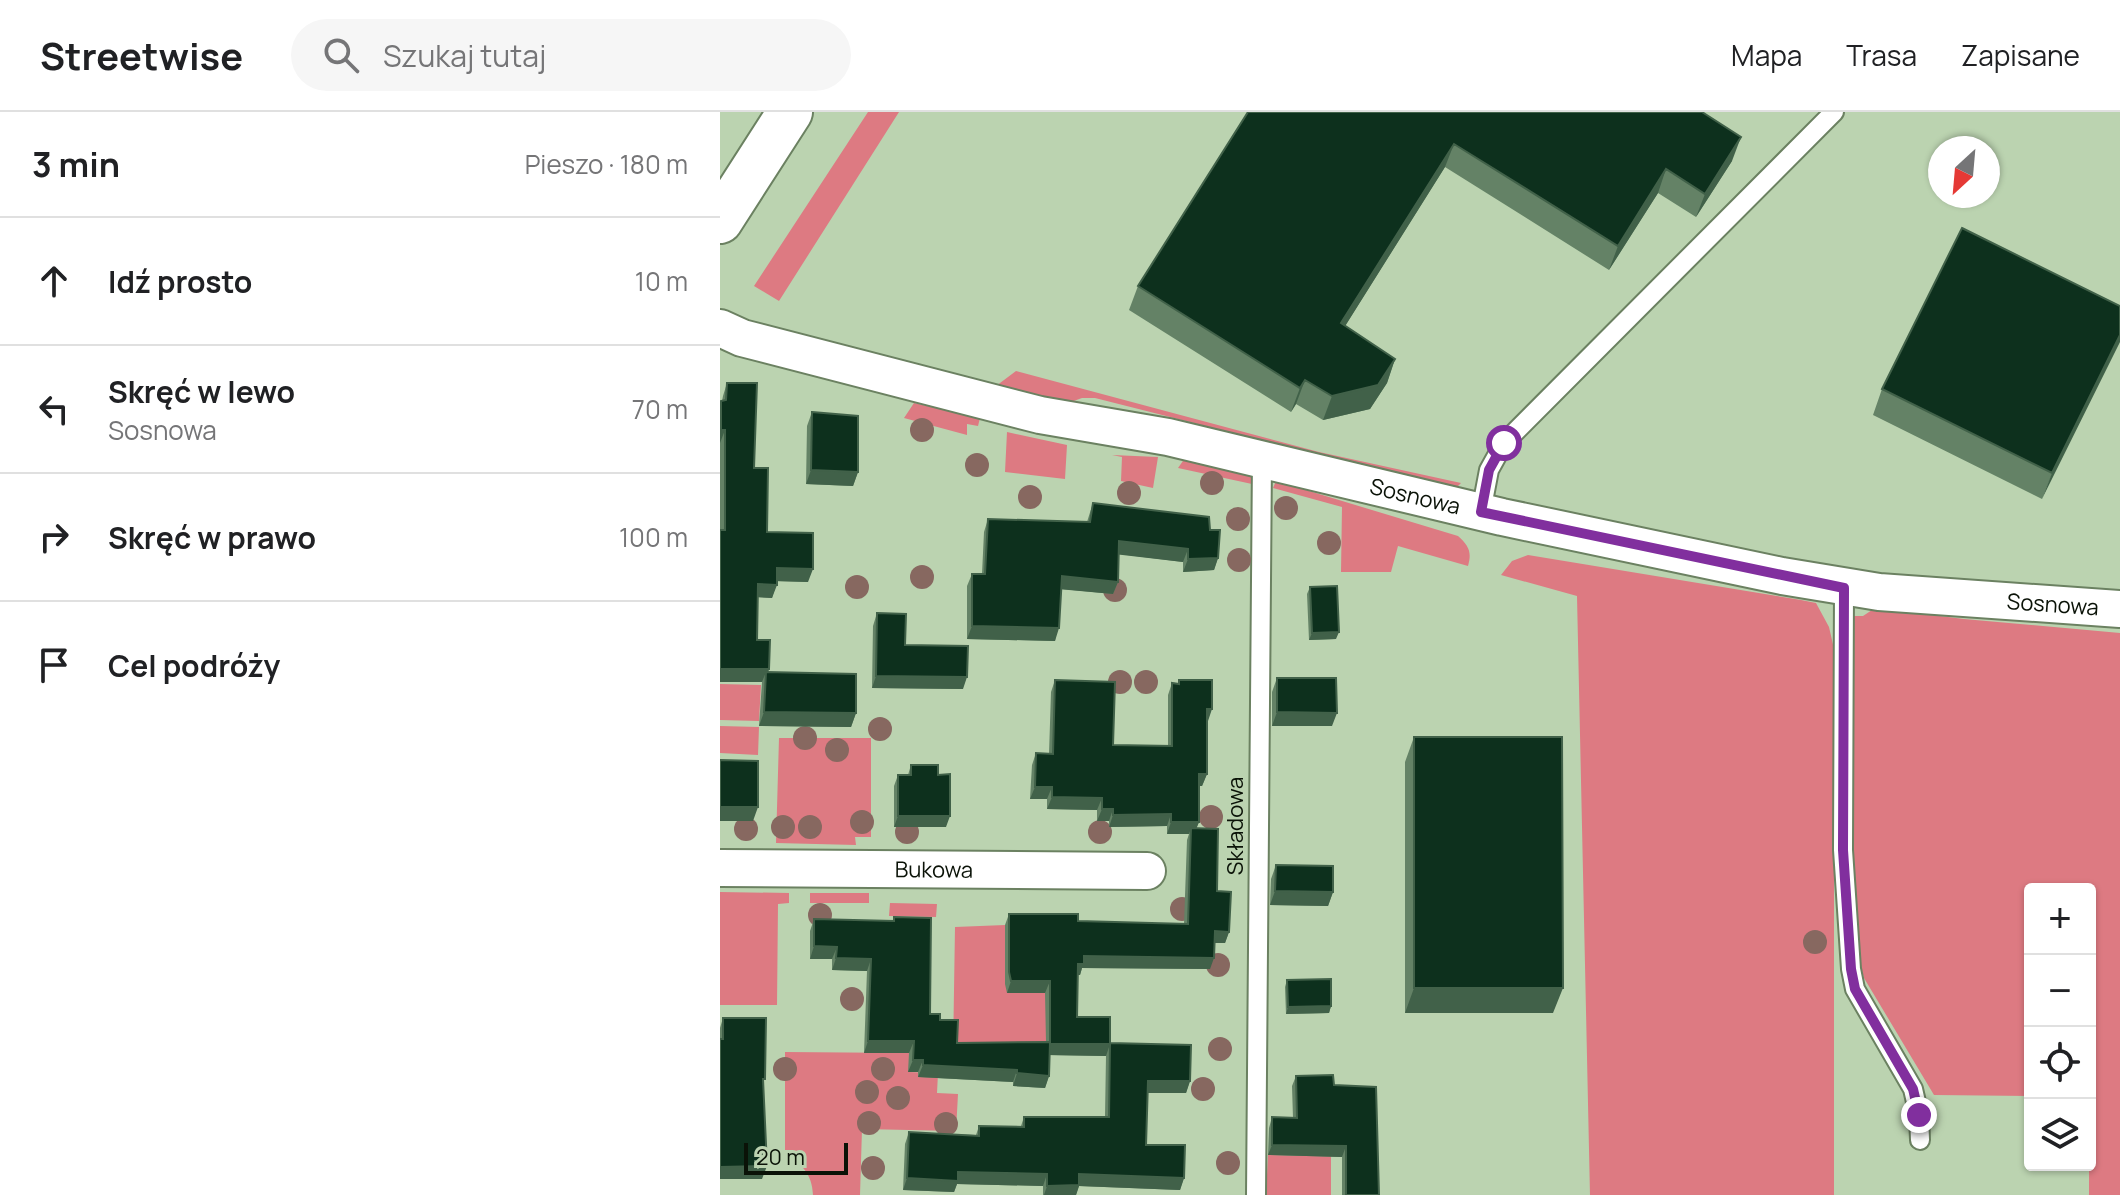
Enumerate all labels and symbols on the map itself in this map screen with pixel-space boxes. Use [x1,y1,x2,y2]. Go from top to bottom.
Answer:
north arrow [1928,136,2000,208]
route start [1486,425,1522,461]
street label: Sosnowa [1367,471,1463,522]
street label: Sosnowa [2006,586,2100,622]
street label: Składowa [1220,777,1250,875]
street label: Bukowa [895,854,973,885]
route end [1901,1097,1937,1133]
scale bar [744,1139,848,1175]

